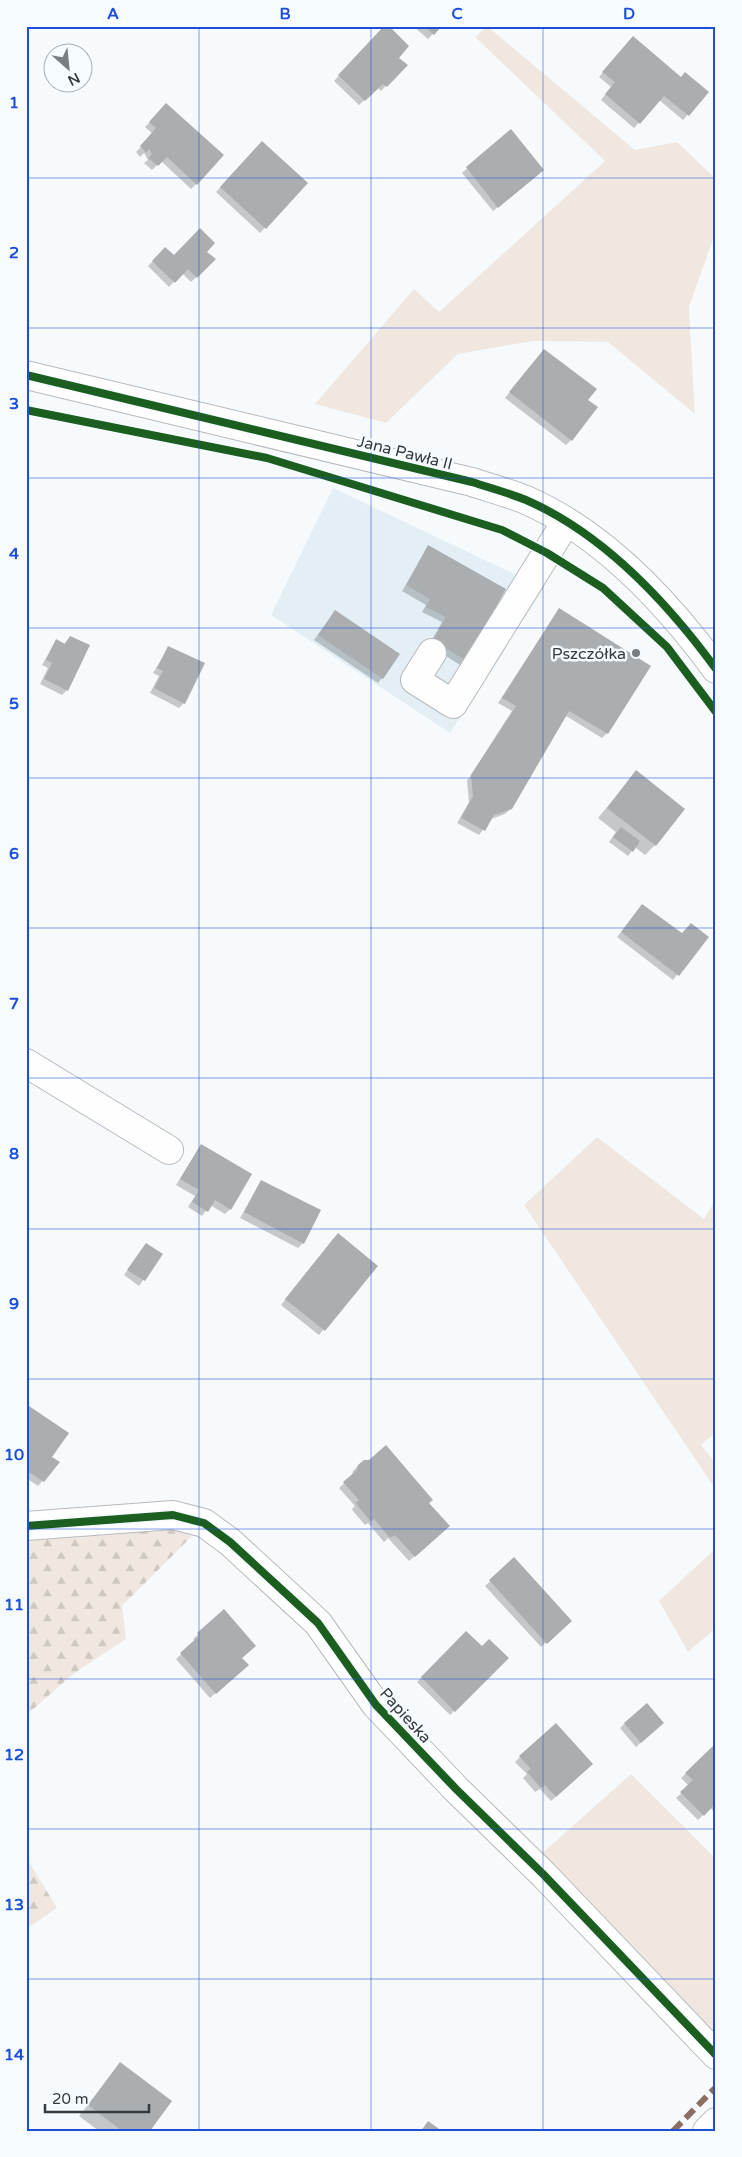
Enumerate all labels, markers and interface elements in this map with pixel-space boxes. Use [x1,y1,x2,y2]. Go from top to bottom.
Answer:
text: A [107,4,119,24]
text: B [279,4,291,24]
text: C [451,4,463,24]
text: D [623,4,635,24]
north arrow [42,42,92,92]
text: N [65,69,83,89]
text: 1 [9,93,19,113]
text: 2 [9,243,19,263]
text: 3 [9,394,19,414]
street label: Jana Pawła II [355,431,455,474]
text: 4 [9,544,19,564]
place label: Pszczółka [552,644,626,664]
marker: Pszczółka [630,647,642,659]
text: 5 [9,694,19,714]
text: 6 [9,844,19,864]
text: 7 [9,994,19,1014]
text: 8 [9,1144,19,1164]
text: 9 [9,1294,19,1314]
text: 10 [4,1445,24,1465]
text: 11 [4,1595,24,1615]
street label: Papieska [375,1684,435,1748]
text: 12 [4,1745,24,1765]
text: 13 [4,1895,24,1915]
text: 14 [4,2045,24,2065]
scale bar [45,2082,149,2114]
text: 20 m [52,2090,89,2108]

